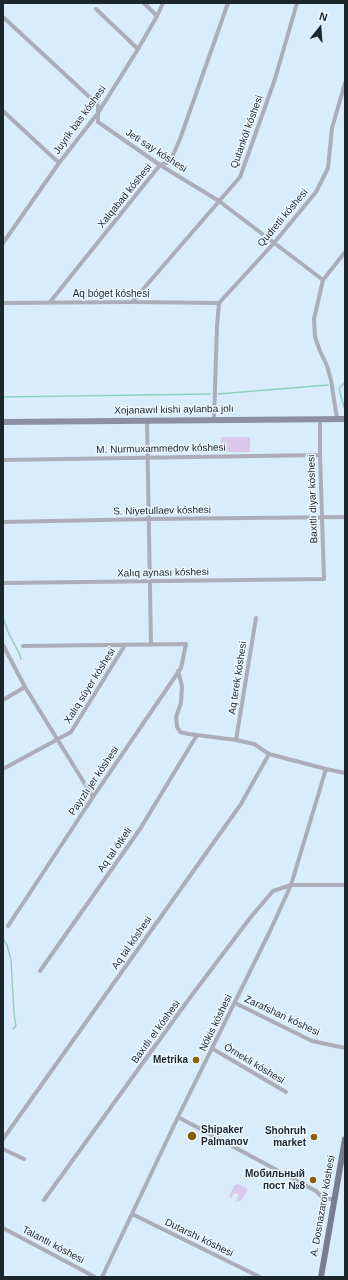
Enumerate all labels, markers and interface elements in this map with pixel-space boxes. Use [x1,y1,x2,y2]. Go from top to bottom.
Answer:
north arrow [300,8,340,48]
text: N [318,10,329,23]
street label: Juyrik bas kóshesi [51,83,109,157]
street label: Qutankól kóshesi [228,94,266,170]
street label: Jeti say kóshesi [123,127,189,175]
street label: Xalqabad kóshesi [95,162,155,230]
street label: Qudretli kóshesi [255,187,311,249]
street label: Aq bóget kóshesi [73,288,149,300]
street label: Xojanawıl kishi aylanba jolı [114,403,234,417]
street label: M. Nurmuxammedov kóshesi [96,442,226,456]
street label: Baxıtlı diyar kóshesi [305,454,321,544]
street label: S. Niyetullaev kóshesi [113,504,211,518]
street label: Xalıq aynası kóshesi [117,566,209,580]
street label: Aq terek kóshesi [226,641,250,715]
street label: Xalıq súyer kóshesi [62,646,118,726]
street label: Payızlı jer kóshesi [66,744,122,818]
street label: Aq tal ótkeli [95,825,135,875]
street label: Aq tal kóshesi [109,914,155,972]
street label: Nókis kóshesi [197,993,235,1053]
street label: Zarafshan kóshesi [242,993,322,1039]
street label: Baxıtlı el kóshesi [129,998,183,1066]
street label: Órnekli kóshesi [222,1041,286,1087]
place label: Metrika [153,1054,188,1066]
marker: Metrika [191,1055,201,1065]
place label: Shipaker Palmanov [201,1124,248,1148]
place label: Shohruh market [265,1125,306,1148]
marker: Shipaker Palmanov [186,1130,198,1142]
marker: Shohruh market [309,1132,319,1142]
street label: A. Dosnazarov kóshesi [308,1155,338,1257]
place label: Мобильный пост №8 [245,1168,305,1192]
marker: Мобильный пост №8 [308,1175,318,1185]
street label: Dutarshı kóshesi [163,1216,235,1260]
street label: Talantlı kóshesi [20,1224,86,1266]

